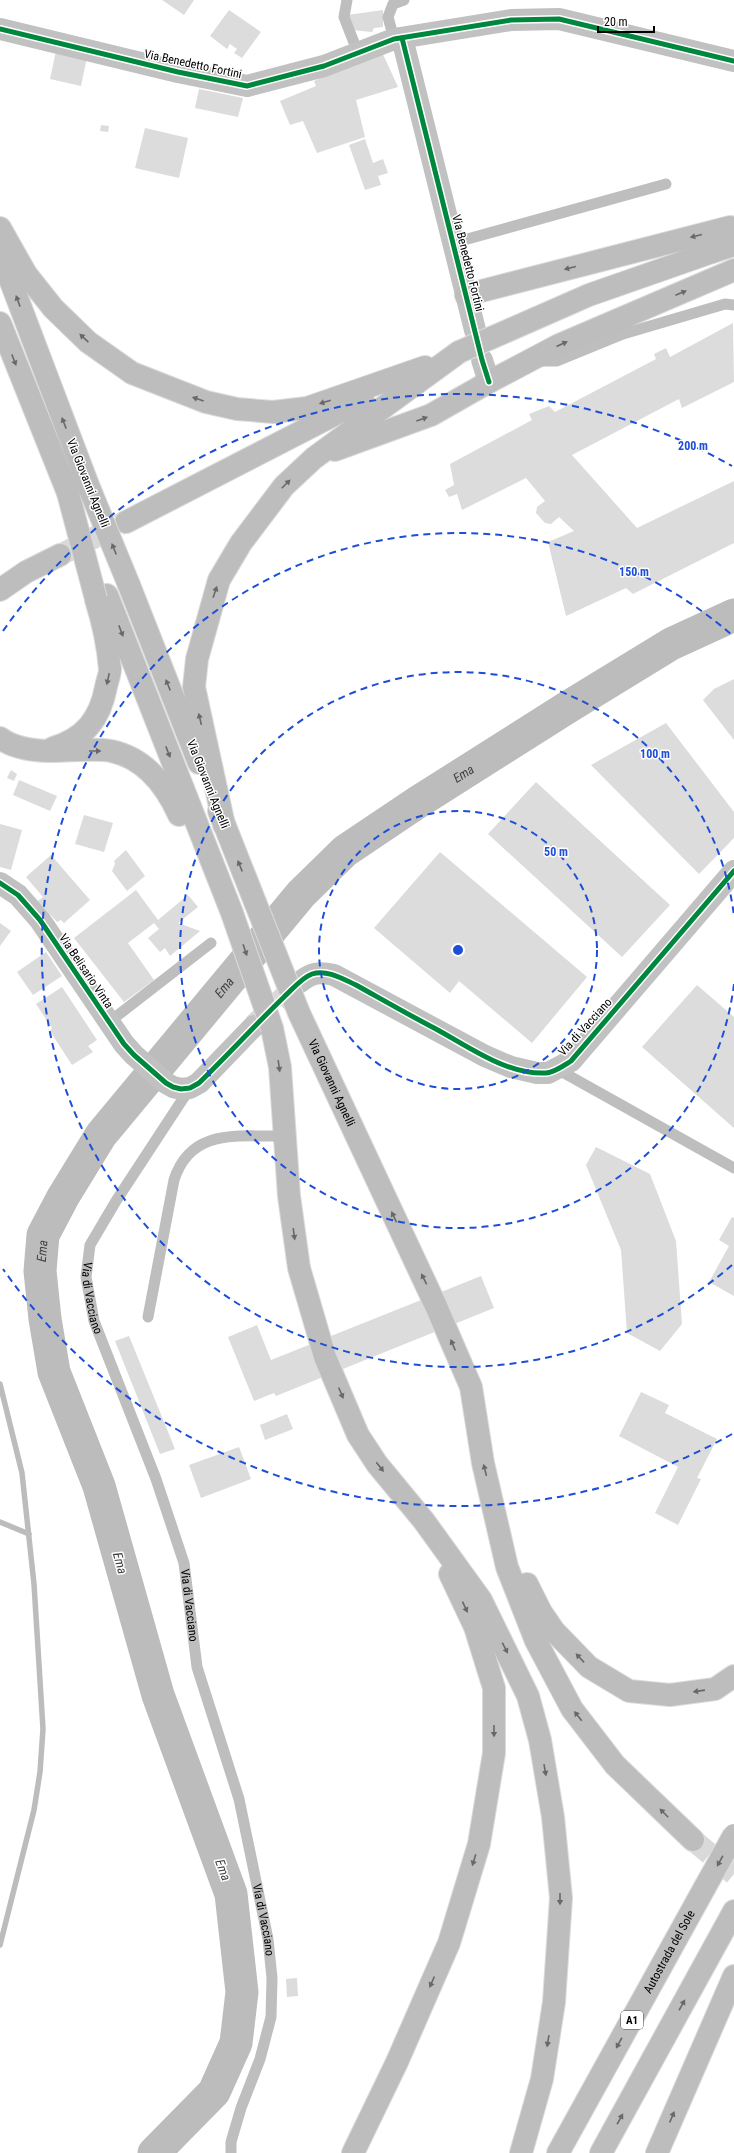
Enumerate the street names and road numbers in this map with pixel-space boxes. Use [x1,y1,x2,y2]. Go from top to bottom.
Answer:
street label: Via Benedetto Fortini [143,47,243,81]
street label: Via Benedetto Fortini [449,213,487,313]
street label: Via Giovanni Agnelli [64,437,112,529]
street label: Via Giovanni Agnelli [184,738,232,830]
street label: Via Belisario Vinta [56,931,116,1011]
street label: Via di Vacciano [555,995,615,1059]
street label: Via Giovanni Agnelli [305,1037,358,1128]
street label: Via di Vacciano [79,1261,105,1336]
street label: Via di Vacciano [178,1568,201,1642]
street label: Via di Vacciano [250,1882,277,1956]
street label: Autostrada del Sole [641,1907,698,1996]
road number: A1 [621,2011,643,2029]

